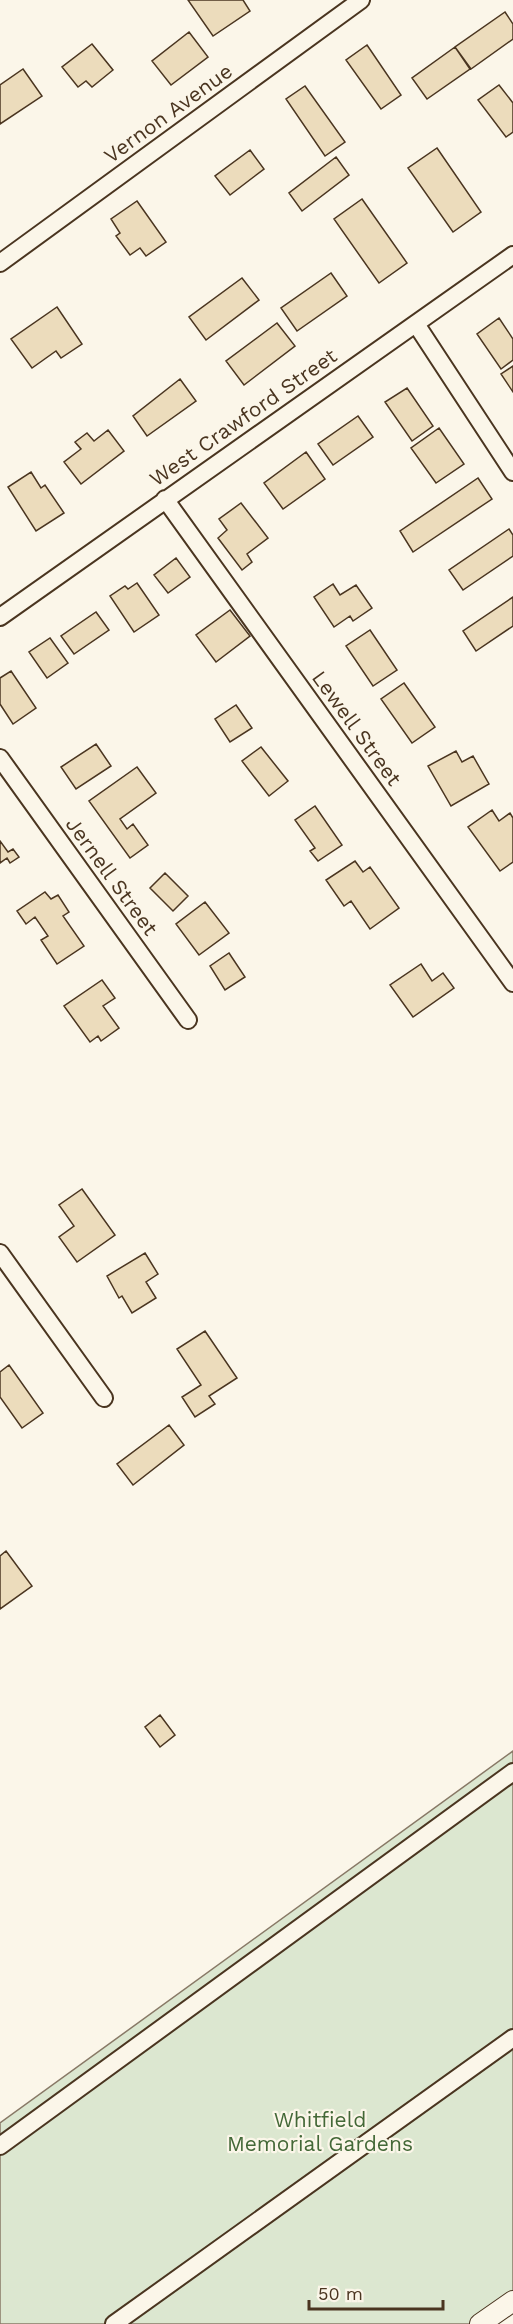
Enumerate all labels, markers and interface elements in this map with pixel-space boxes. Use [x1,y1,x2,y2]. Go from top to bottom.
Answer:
street label: Vernon Avenue [99,58,237,168]
street label: West Crawford Street [145,343,342,491]
street label: Lewell Street [307,666,407,790]
street label: Jernell Street [61,812,163,940]
park label: Whitfield Memorial Gardens [227,2107,413,2156]
scale bar [309,2273,442,2311]
text: 50 m [318,2283,363,2304]

